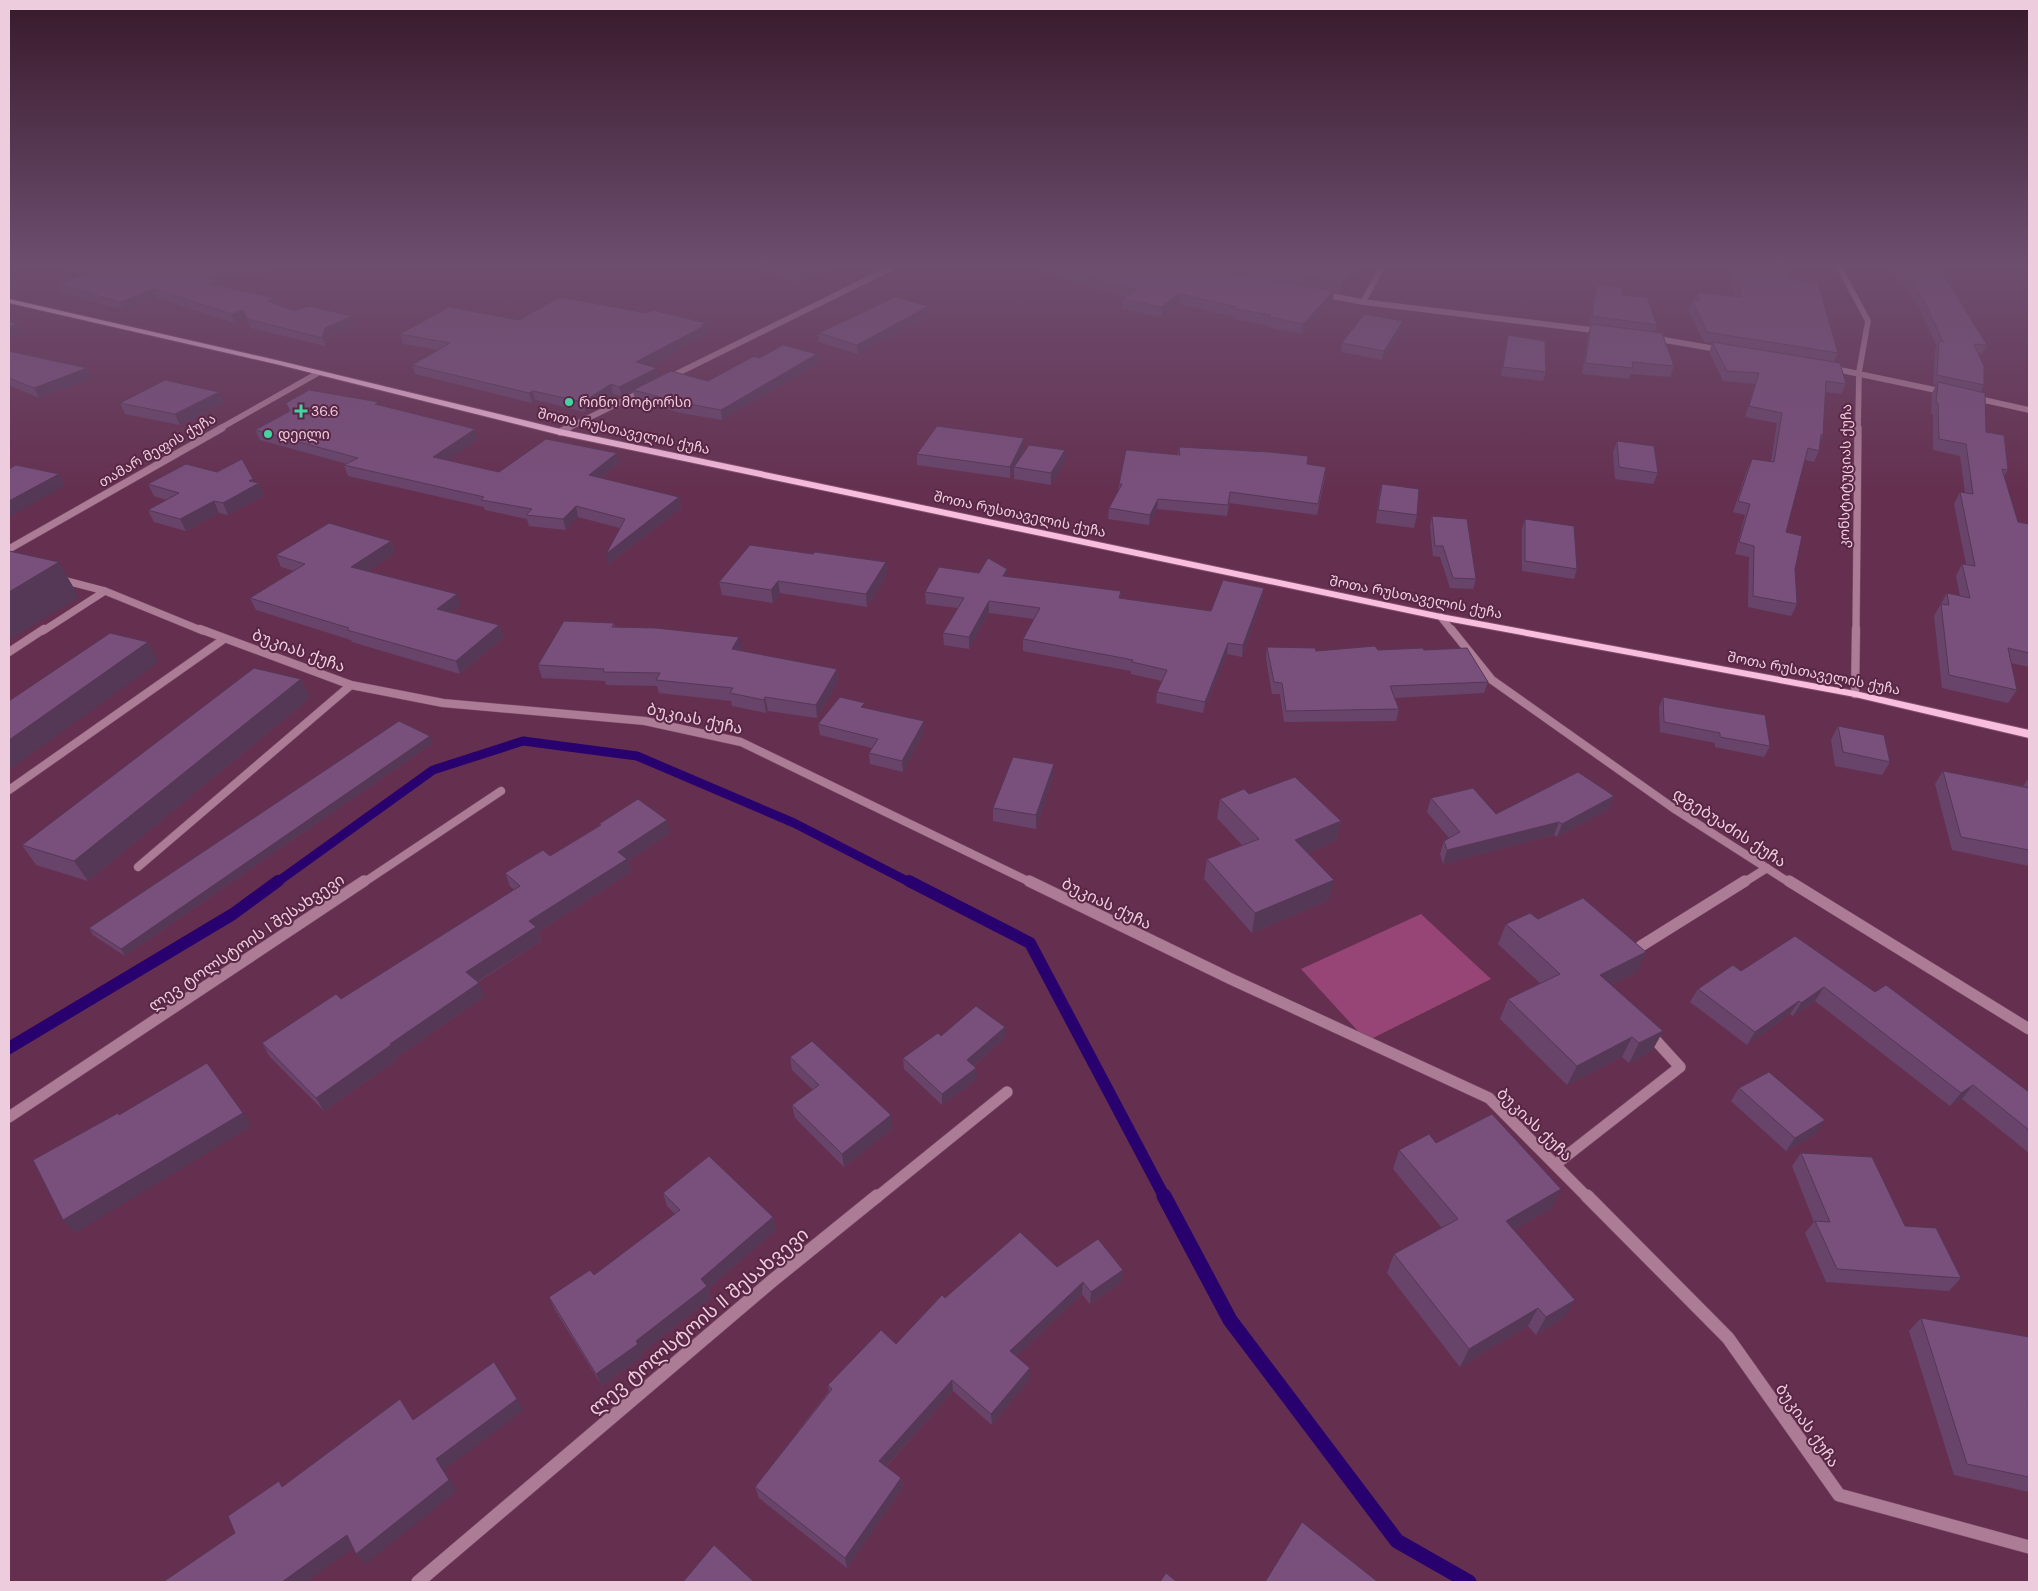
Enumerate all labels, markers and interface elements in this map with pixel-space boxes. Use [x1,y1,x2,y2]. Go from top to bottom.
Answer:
place label: რინო მოტორსი [579,393,691,411]
marker: რინო მოტორსი [563,396,575,408]
place label: 36.6 [311,402,339,420]
street label: შოთა რუსთაველის ქუჩა [536,404,712,458]
street label: კონსტიტუციას ქუჩა [1835,404,1855,548]
marker: 36.6 [295,405,307,417]
street label: თამარ მეფის ქუჩა [95,409,219,491]
place label: დეილი [278,425,330,443]
marker: დეილი [262,428,274,440]
street label: შოთა რუსთაველის ქუჩა [932,487,1108,541]
street label: შოთა რუსთაველის ქუჩა [1328,571,1504,623]
street label: ბუკიას ქუჩა [249,624,348,677]
street label: შოთა რუსთაველის ქუჩა [1726,647,1902,699]
street label: ბუკიას ქუჩა [645,698,745,739]
street label: დგებუაძის ქუჩა [1669,783,1790,872]
street label: ლევ ტოლსტოის I შესახვევი [144,869,348,1016]
street label: ბუკიას ქუჩა [1058,873,1155,934]
street label: ბუკიას ქუჩა [1492,1083,1577,1166]
street label: ლევ ტოლსტოის II შესახვევი [583,1222,814,1421]
street label: ბუკიას ქუჩა [1771,1379,1844,1471]

